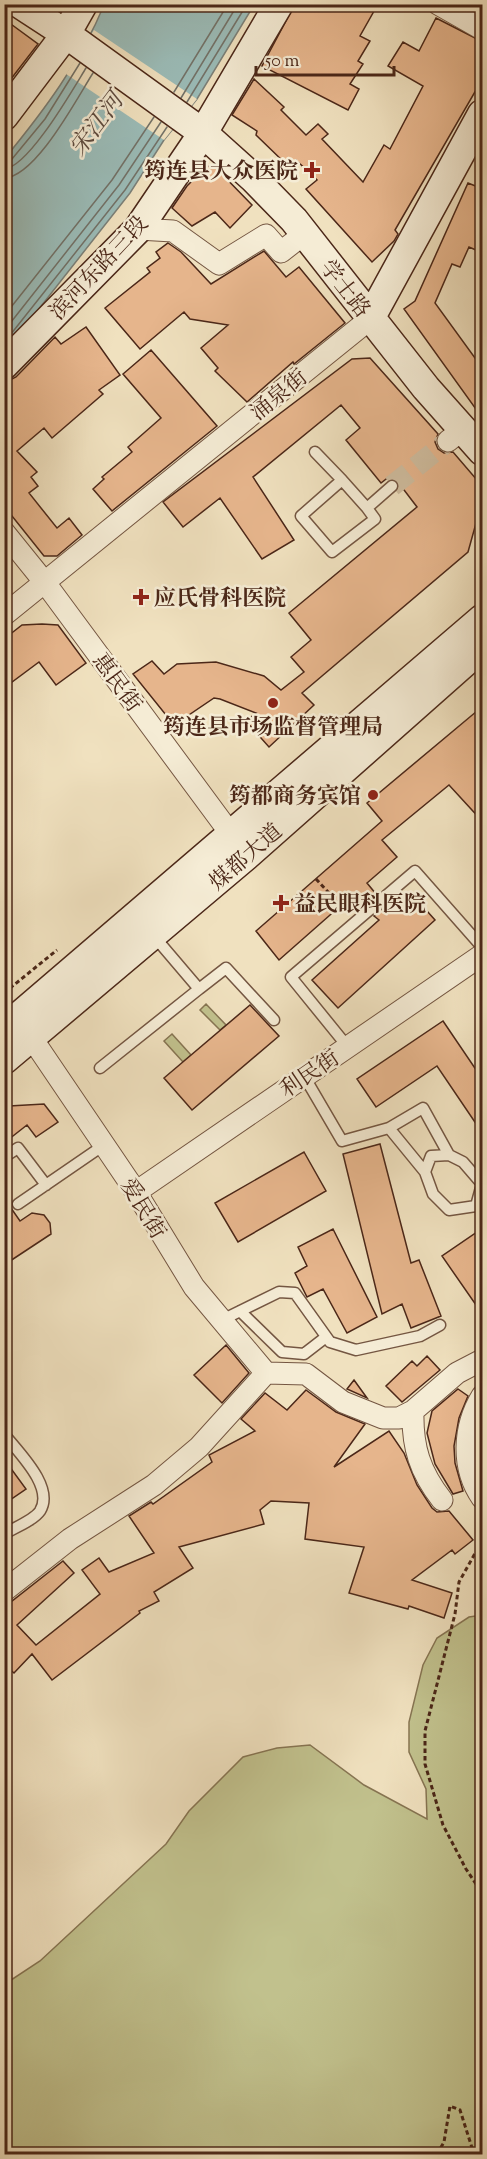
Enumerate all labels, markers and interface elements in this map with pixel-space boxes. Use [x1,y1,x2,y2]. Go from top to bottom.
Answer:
scale bar [256,39,394,77]
text: 50 m [264,49,300,75]
water label: 宋江河 [62,83,135,164]
place label: 筠连县大众医院 [144,157,298,189]
marker: 筠连县大众医院 [303,161,321,179]
street label: 滨河东路三段 [43,210,157,328]
street label: 学士路 [311,254,377,326]
street label: 涌泉街 [244,363,316,430]
place label: 应氏骨科医院 [154,584,286,616]
marker: 应氏骨科医院 [132,588,150,606]
street label: 惠民街 [83,648,148,720]
marker: 筠连县市场监督管理局 [266,696,280,710]
place label: 筠连县市场监督管理局 [163,713,383,745]
place label: 筠都商务宾馆 [229,782,361,814]
marker: 筠都商务宾馆 [366,788,380,802]
street label: 煤都大道 [203,817,291,899]
place label: 益民眼科医院 [294,890,426,922]
marker: 益民眼科医院 [272,894,290,912]
street label: 利民街 [274,1044,347,1107]
street label: 爱民街 [111,1173,172,1246]

